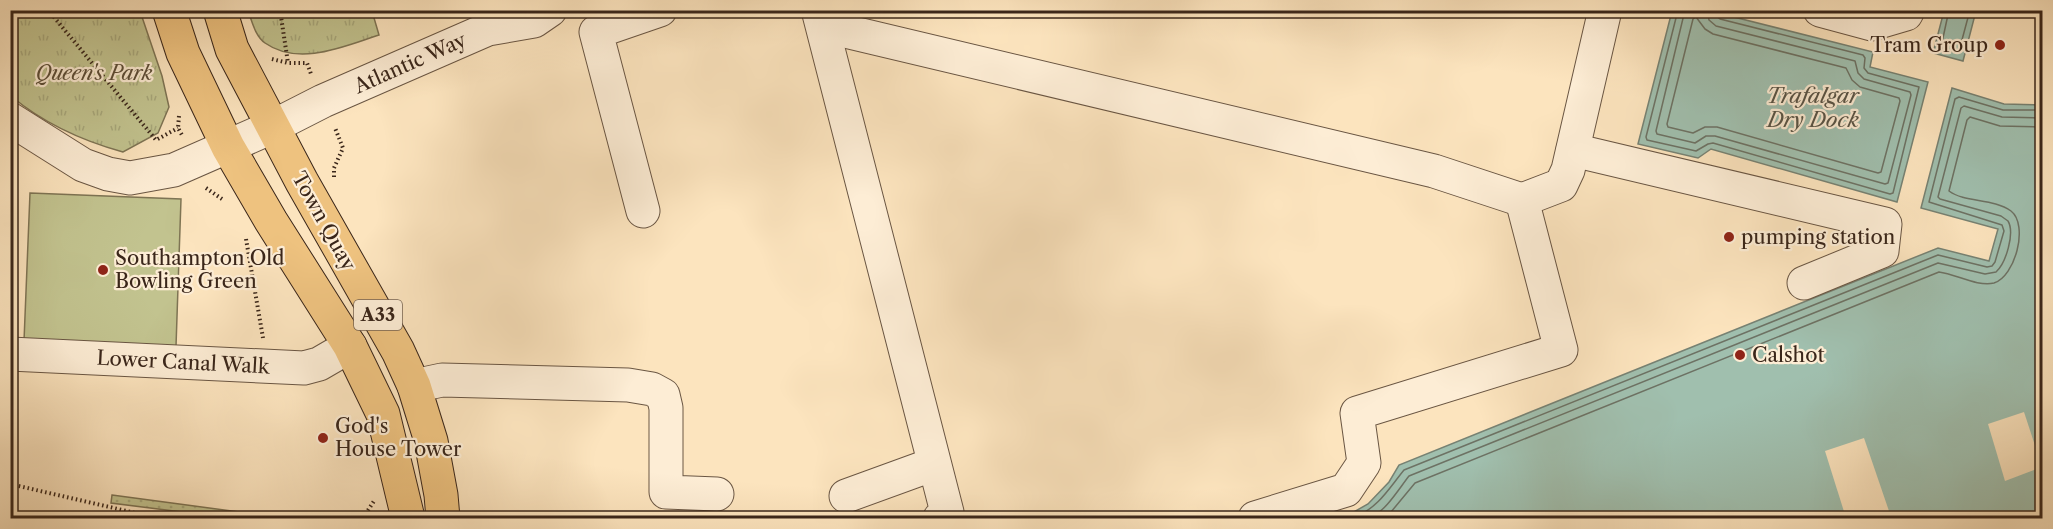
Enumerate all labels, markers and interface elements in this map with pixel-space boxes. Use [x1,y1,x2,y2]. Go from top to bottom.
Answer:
street label: Atlantic Way [349,27,471,99]
place label: Tram Group [1870,33,1988,57]
marker: Tram Group [1993,38,2007,52]
park label: Queen's Park [36,61,153,85]
water label: Trafalgar Dry Dock [1765,83,1860,132]
street label: Town Quay [287,167,361,275]
place label: pumping station [1741,225,1896,249]
marker: pumping station [1722,230,1736,244]
place label: Southampton Old Bowling Green [115,246,284,293]
marker: Southampton Old Bowling Green [96,263,110,277]
road number: A33 [354,300,402,330]
place label: Calshot [1752,343,1824,367]
street label: Lower Canal Walk [96,345,271,379]
marker: Calshot [1733,348,1747,362]
place label: God's House Tower [335,414,462,461]
marker: God's House Tower [316,431,330,445]

